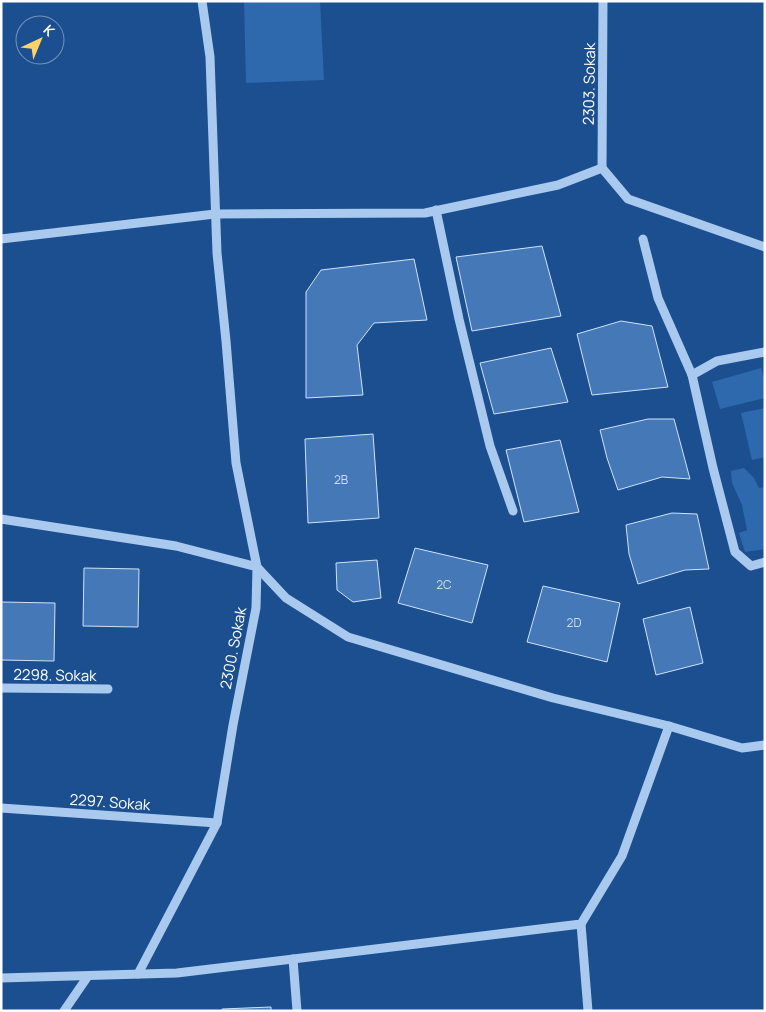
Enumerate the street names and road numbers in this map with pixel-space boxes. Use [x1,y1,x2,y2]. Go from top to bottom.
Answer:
street label: 2303. Sokak [578,42,600,125]
street label: 2300. Sokak [215,605,251,691]
street label: 2298. Sokak [13,664,97,686]
street label: 2297. Sokak [69,789,152,815]

